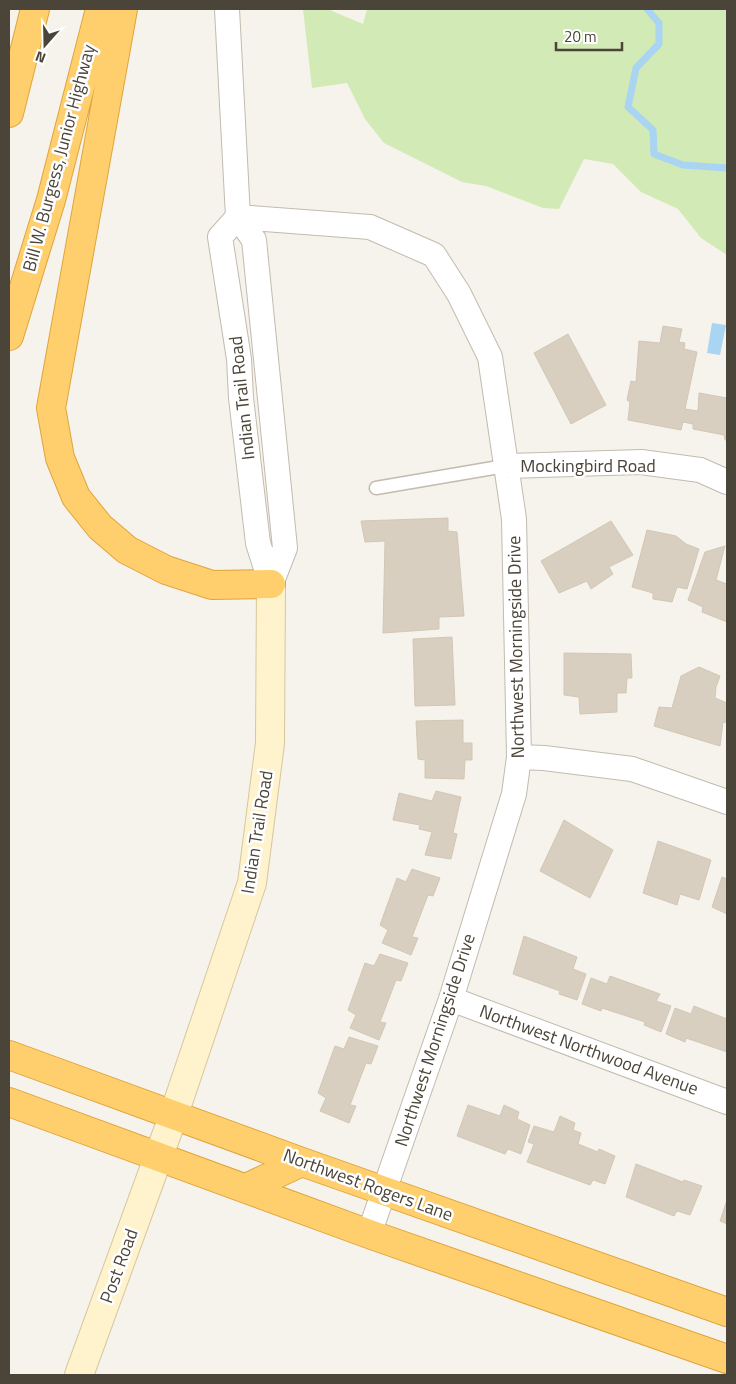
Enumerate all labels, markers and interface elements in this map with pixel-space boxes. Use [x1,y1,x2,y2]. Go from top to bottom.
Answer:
north arrow [20,20,70,70]
scale bar [556,20,622,52]
text: 20 m [564,25,597,48]
street label: Bill W. Burgess, Junior Highway [15,41,102,275]
text: N [32,46,49,69]
street label: Indian Trail Road [222,335,261,461]
street label: Mockingbird Road [520,452,656,479]
street label: Northwest Morningside Drive [500,535,531,759]
street label: Indian Trail Road [233,768,280,895]
street label: Northwest Morningside Drive [387,930,482,1150]
street label: Northwest Northwood Avenue [476,997,702,1102]
street label: Northwest Rogers Lane [280,1141,457,1228]
street label: Post Road [93,1225,145,1307]

